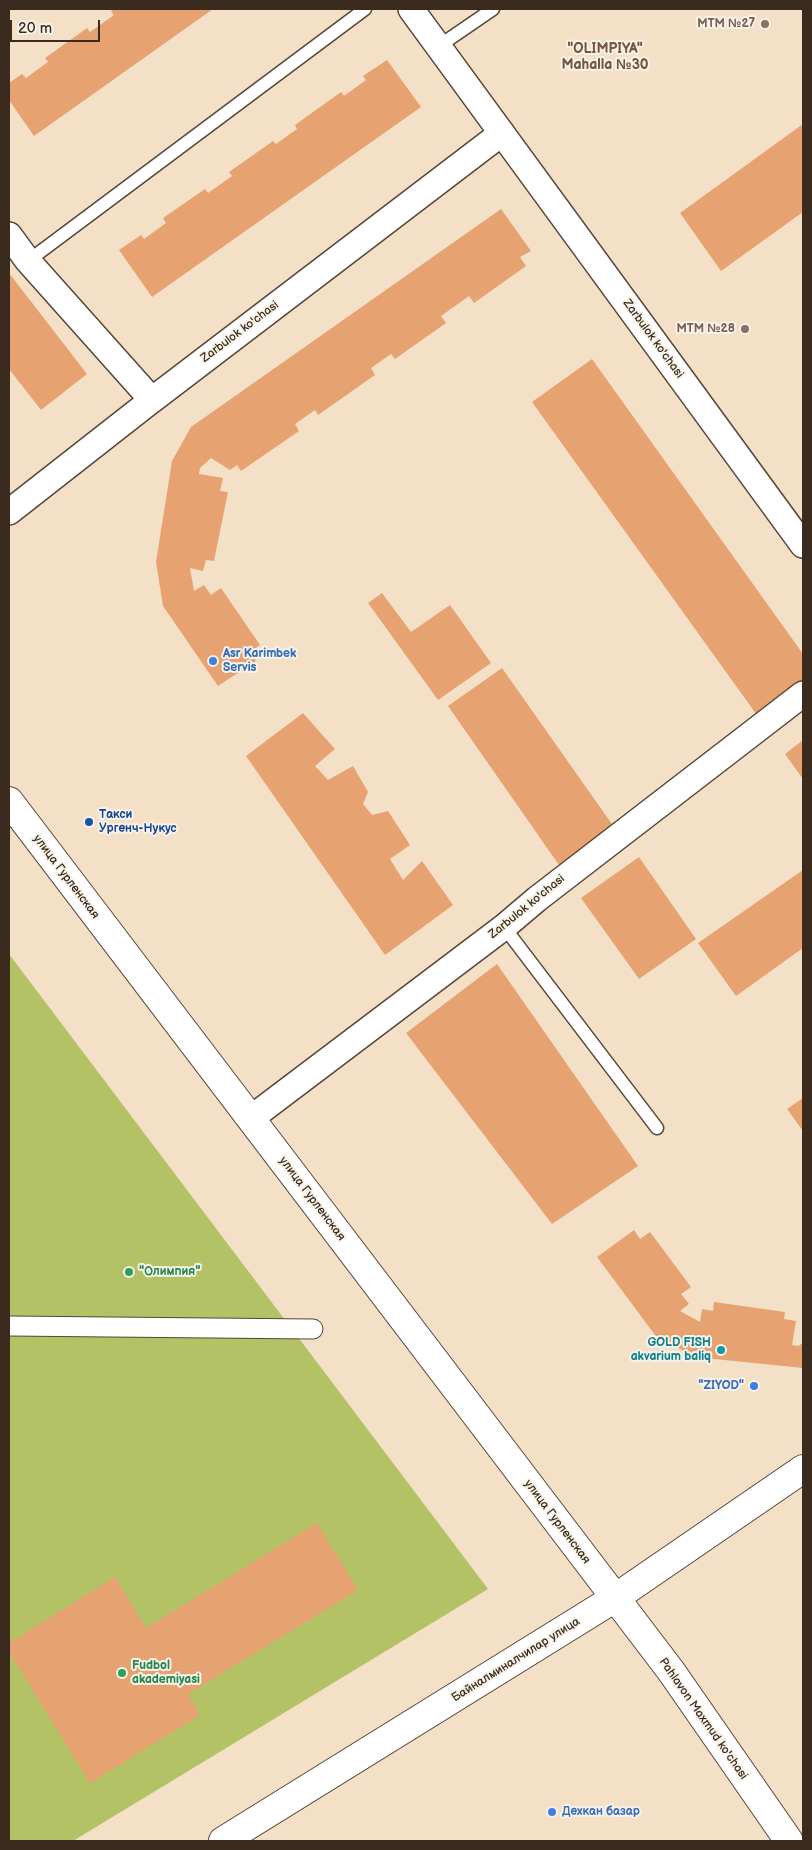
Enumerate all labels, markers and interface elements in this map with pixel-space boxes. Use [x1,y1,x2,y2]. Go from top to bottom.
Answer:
scale bar [12,10,102,42]
place label: MTM №27 [697,17,755,31]
marker: MTM №27 [759,18,771,30]
text: 20 m [18,19,52,38]
district label: "OLIMPIYA" Mahalla №30 [561,41,649,74]
street label: Zarbulok ko'chasi [620,297,686,381]
street label: Zarbulok ko'chasi [198,298,282,366]
place label: MTM №28 [676,322,735,336]
marker: MTM №28 [739,323,751,335]
place label: Asr Karimbek Servis [223,647,296,675]
marker: Asr Karimbek Servis [207,655,219,667]
place label: Такси Ургенч-Нукус [99,808,177,836]
marker: Такси Ургенч-Нукус [83,816,95,828]
street label: улица Гурленская [30,832,102,922]
street label: Zarbulok ko'chasi [486,872,568,942]
street label: улица Гурленская [276,1154,348,1244]
place label: "Олимпия" [139,1265,200,1279]
marker: "Олимпия" [123,1266,135,1278]
place label: GOLD FISH akvarium baliq [631,1336,711,1364]
marker: GOLD FISH akvarium baliq [715,1344,727,1356]
place label: "ZIYOD" [698,1379,744,1393]
marker: "ZIYOD" [748,1380,760,1392]
street label: улица Гурленская [521,1477,593,1567]
street label: Байналминалчилар улица [449,1615,583,1705]
street label: Pahlavon Maxmud ko'chasi [655,1655,751,1783]
place label: Fudbol akademiyasi [132,1659,200,1687]
marker: Fudbol akademiyasi [116,1667,128,1679]
place label: Дехкан базар [562,1805,640,1819]
marker: Дехкан базар [546,1806,558,1818]

